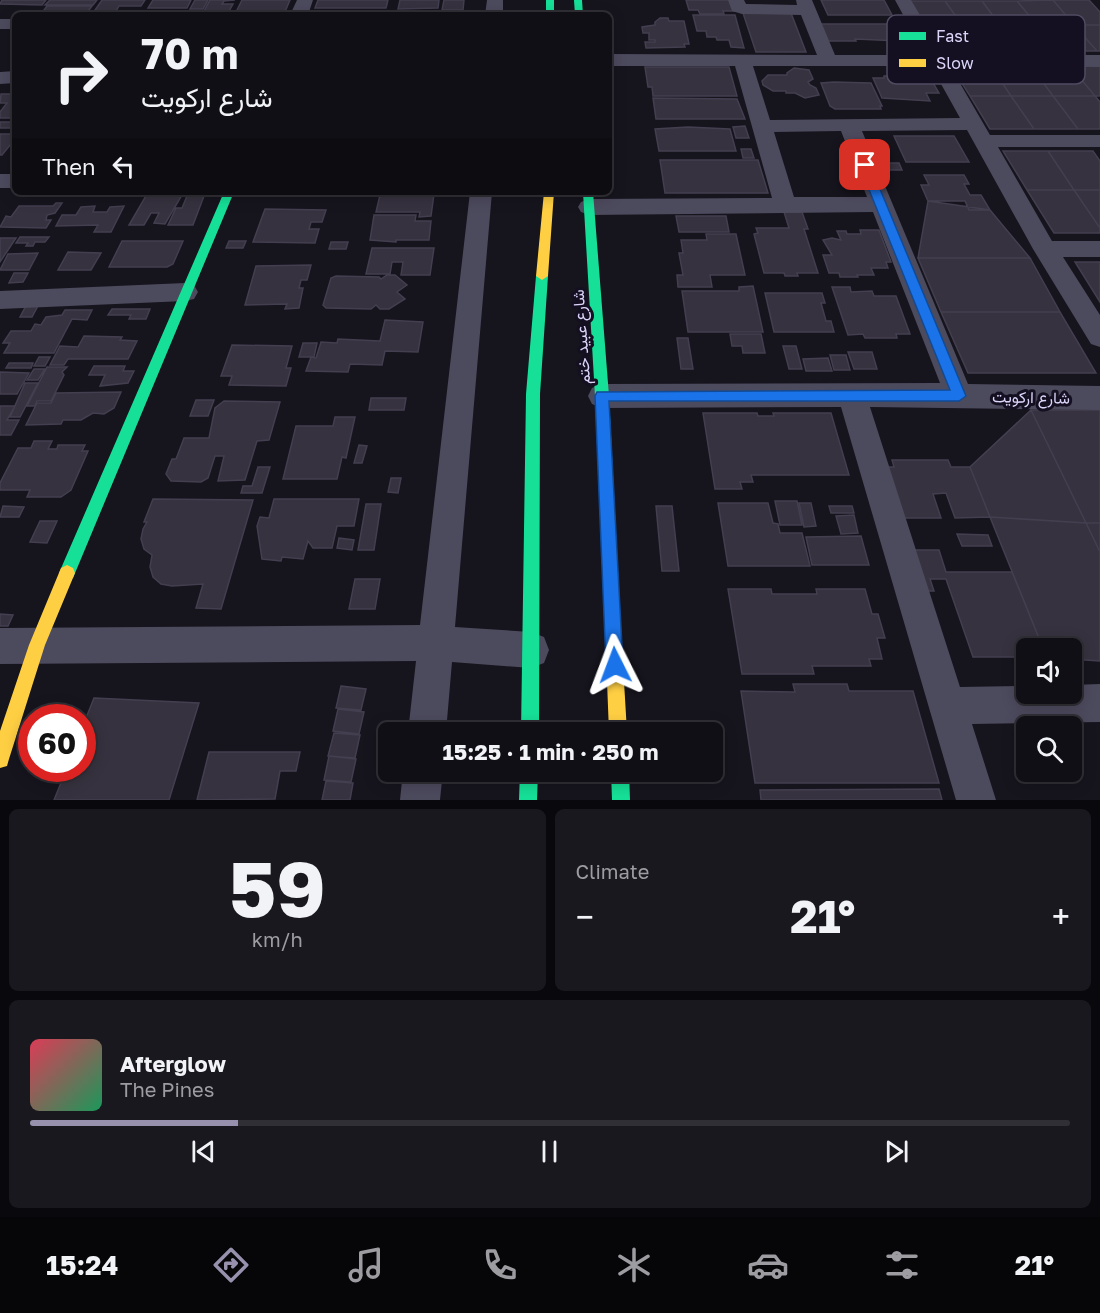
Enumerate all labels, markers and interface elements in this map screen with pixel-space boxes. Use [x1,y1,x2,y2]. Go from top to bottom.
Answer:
legend [887,15,1085,84]
text: Fast [936,26,969,46]
text: 70 m [141,28,238,78]
icon: right [42,36,120,114]
text: Slow [936,53,974,73]
text: شارع اركويت [141,81,273,113]
pin [839,139,890,190]
icon: arrive [848,148,881,181]
icon: left [107,150,140,183]
text: Then [42,153,95,180]
street label: شارع عبيد ختم [568,289,596,385]
street label: شارع اركويت [992,386,1070,410]
position arrow [583,633,647,697]
map controls [1016,638,1082,782]
button: sound [1016,638,1082,704]
speed limit sign: 60 [18,704,96,782]
button: search [1016,716,1082,782]
text: 15:25 · 1 min · 250 m [442,738,659,765]
text: 59 [229,841,326,934]
text: Climate [576,859,649,883]
text: 21° [790,889,855,943]
text: − [576,897,594,936]
text: + [1052,897,1070,936]
text: km/h [252,927,303,951]
text: Afterglow [120,1050,226,1077]
text: The Pines [120,1077,214,1101]
icon: previous [187,1135,220,1168]
icon: pause [533,1135,566,1168]
icon: next [880,1135,913,1168]
icon: directions [210,1244,252,1286]
icon: music [345,1244,387,1286]
icon: phone [479,1244,521,1286]
icon: climate [613,1244,655,1286]
icon: car [747,1244,789,1286]
icon: filters [881,1244,923,1286]
text: 15:24 [46,1249,118,1281]
text: 21° [1015,1249,1054,1281]

